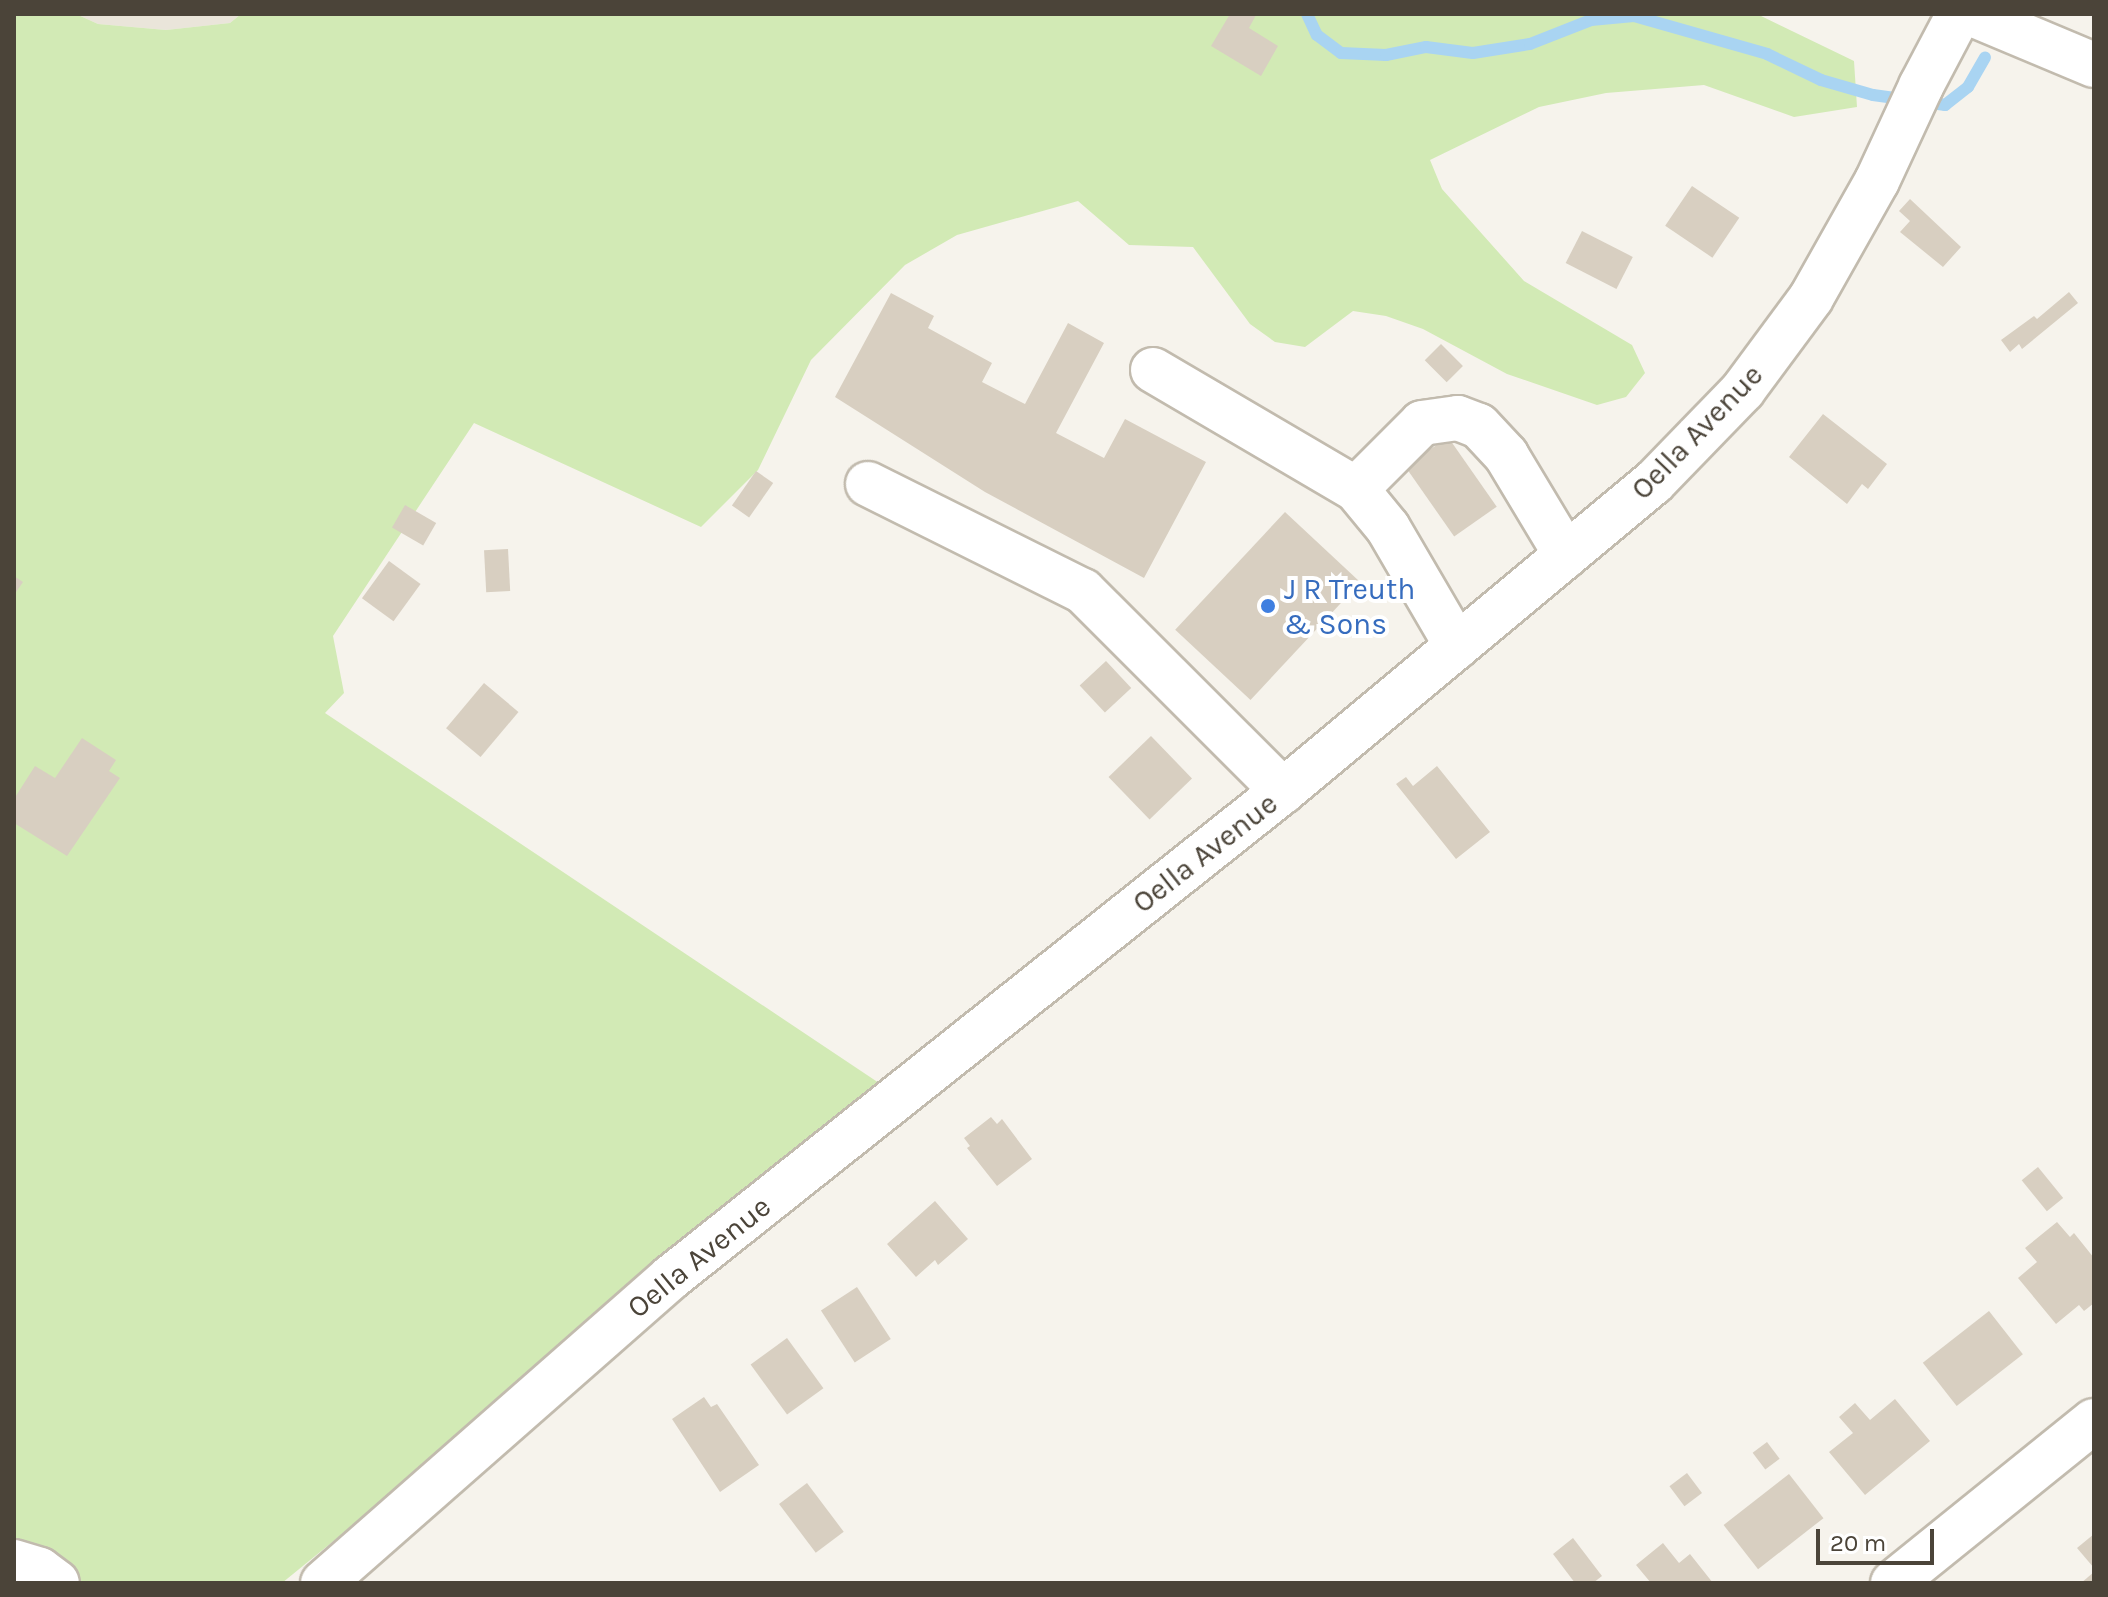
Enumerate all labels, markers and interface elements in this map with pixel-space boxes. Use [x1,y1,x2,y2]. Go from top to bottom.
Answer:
street label: Oella Avenue [1624,357,1770,507]
place label: J R Treuth & Sons [1284,571,1415,642]
marker: J R Treuth & Sons [1259,597,1277,615]
street label: Oella Avenue [1125,785,1285,921]
street label: Oella Avenue [620,1188,778,1326]
scale bar [1820,1513,1938,1563]
text: 20 m [1830,1529,1886,1557]

